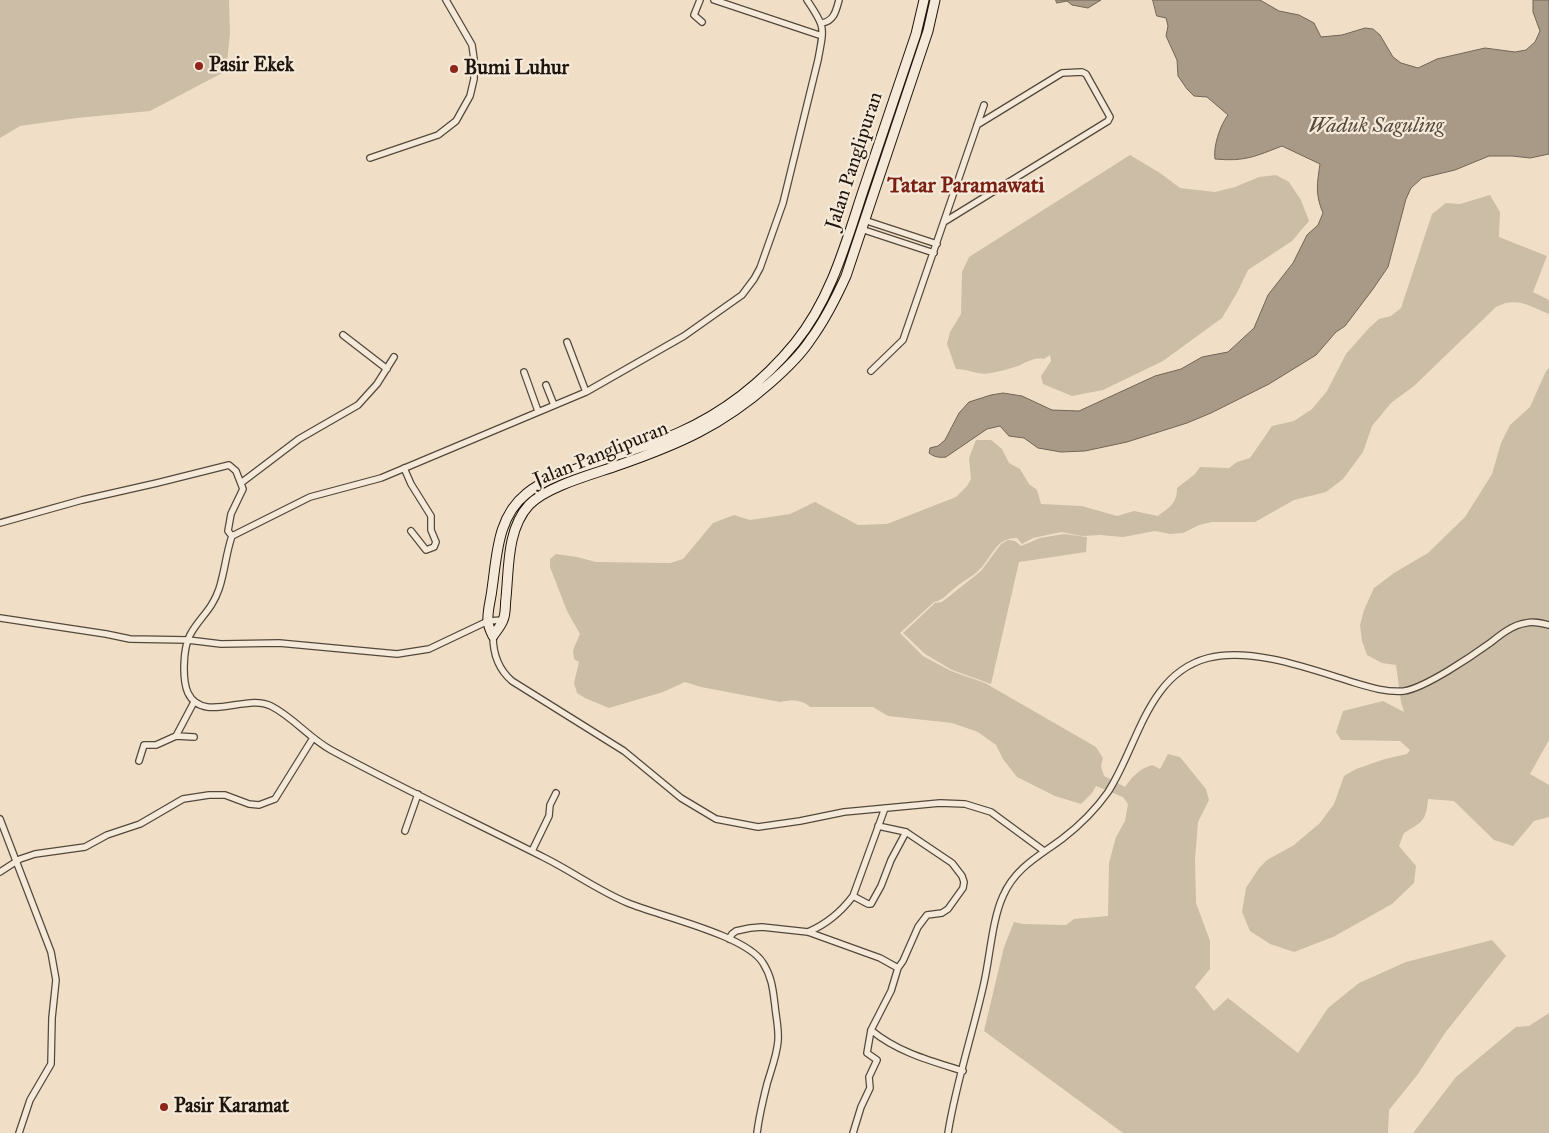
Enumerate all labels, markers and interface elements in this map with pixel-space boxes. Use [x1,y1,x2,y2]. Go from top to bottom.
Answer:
place label: Pasir Ekek [209,54,294,78]
place label: Bumi Luhur [464,57,569,81]
marker: Pasir Ekek [193,60,205,72]
marker: Bumi Luhur [448,63,460,75]
street label: Jalan Panglipuran [821,89,889,233]
water label: Waduk Saguling [1308,114,1444,140]
district label: Tatar Paramawati [887,174,1045,200]
street label: Jalan Panglipuran [530,417,672,493]
place label: Pasir Karamat [174,1095,289,1119]
marker: Pasir Karamat [158,1101,170,1113]

